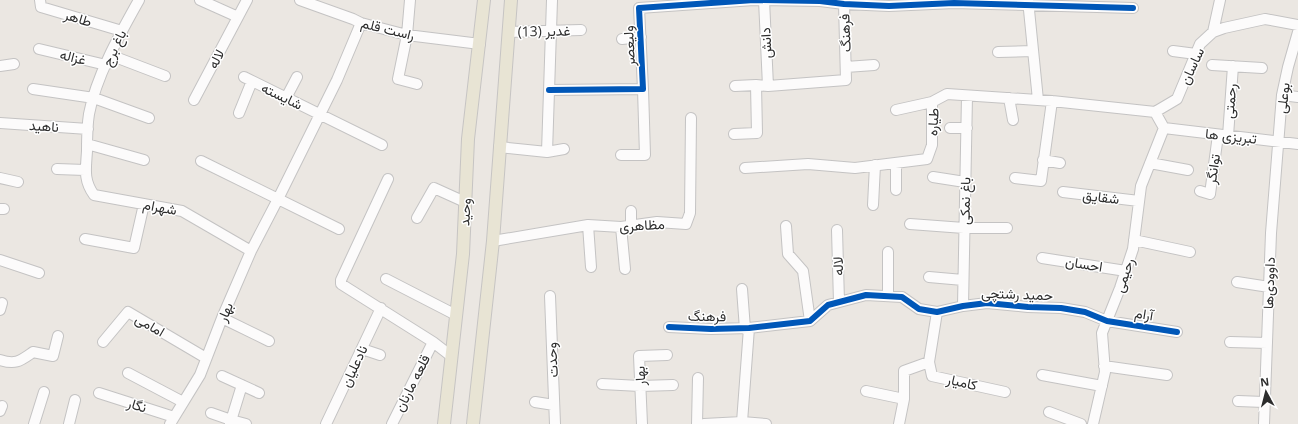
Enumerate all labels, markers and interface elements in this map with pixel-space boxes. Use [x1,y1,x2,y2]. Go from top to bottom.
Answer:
street label: طاهر [61,4,94,31]
street label: راست قلم [359,13,417,44]
street label: فرهنگ [834,14,855,53]
street label: غدیر (13) [517,21,571,40]
street label: ولیعصر [618,25,639,68]
street label: باغ برج [97,26,132,70]
street label: دانش [755,27,776,59]
street label: غزاله [58,44,88,69]
street label: ساسان [1175,44,1208,87]
street label: لاله [203,46,228,72]
street label: شایسته [258,77,306,114]
street label: بوعلی [1271,81,1294,115]
street label: رحمتی [1219,82,1241,119]
street label: طیاره [922,107,943,136]
street label: ناهید [28,115,60,136]
street label: تبریزی ها [1204,123,1258,148]
street label: توانگر [1201,153,1224,186]
street label: باغ نمکی [955,177,976,225]
street label: شقایق [1082,185,1120,208]
street label: شهرام [142,194,179,219]
street label: وحید [454,197,475,227]
street label: مظاهری [619,214,665,235]
street label: احسان [1064,251,1104,276]
street label: رحیمی [1109,255,1138,295]
street label: لاله [828,256,847,276]
street label: داوودی‌ها [1258,256,1279,309]
street label: حمید رشتچی [981,283,1053,305]
street label: بهار [212,299,237,325]
street label: آرام [1133,303,1157,325]
street label: فرهنگ [688,306,726,325]
street label: امامی [132,309,169,341]
street label: نادعلیان [336,342,372,390]
street label: وحدت [541,342,562,378]
street label: قلعه مارنان [389,351,434,415]
street label: بهار [630,366,650,387]
street label: کامیار [944,369,979,394]
north arrow [1246,372,1286,412]
text: N [1259,374,1270,390]
street label: نگار [124,392,149,416]

